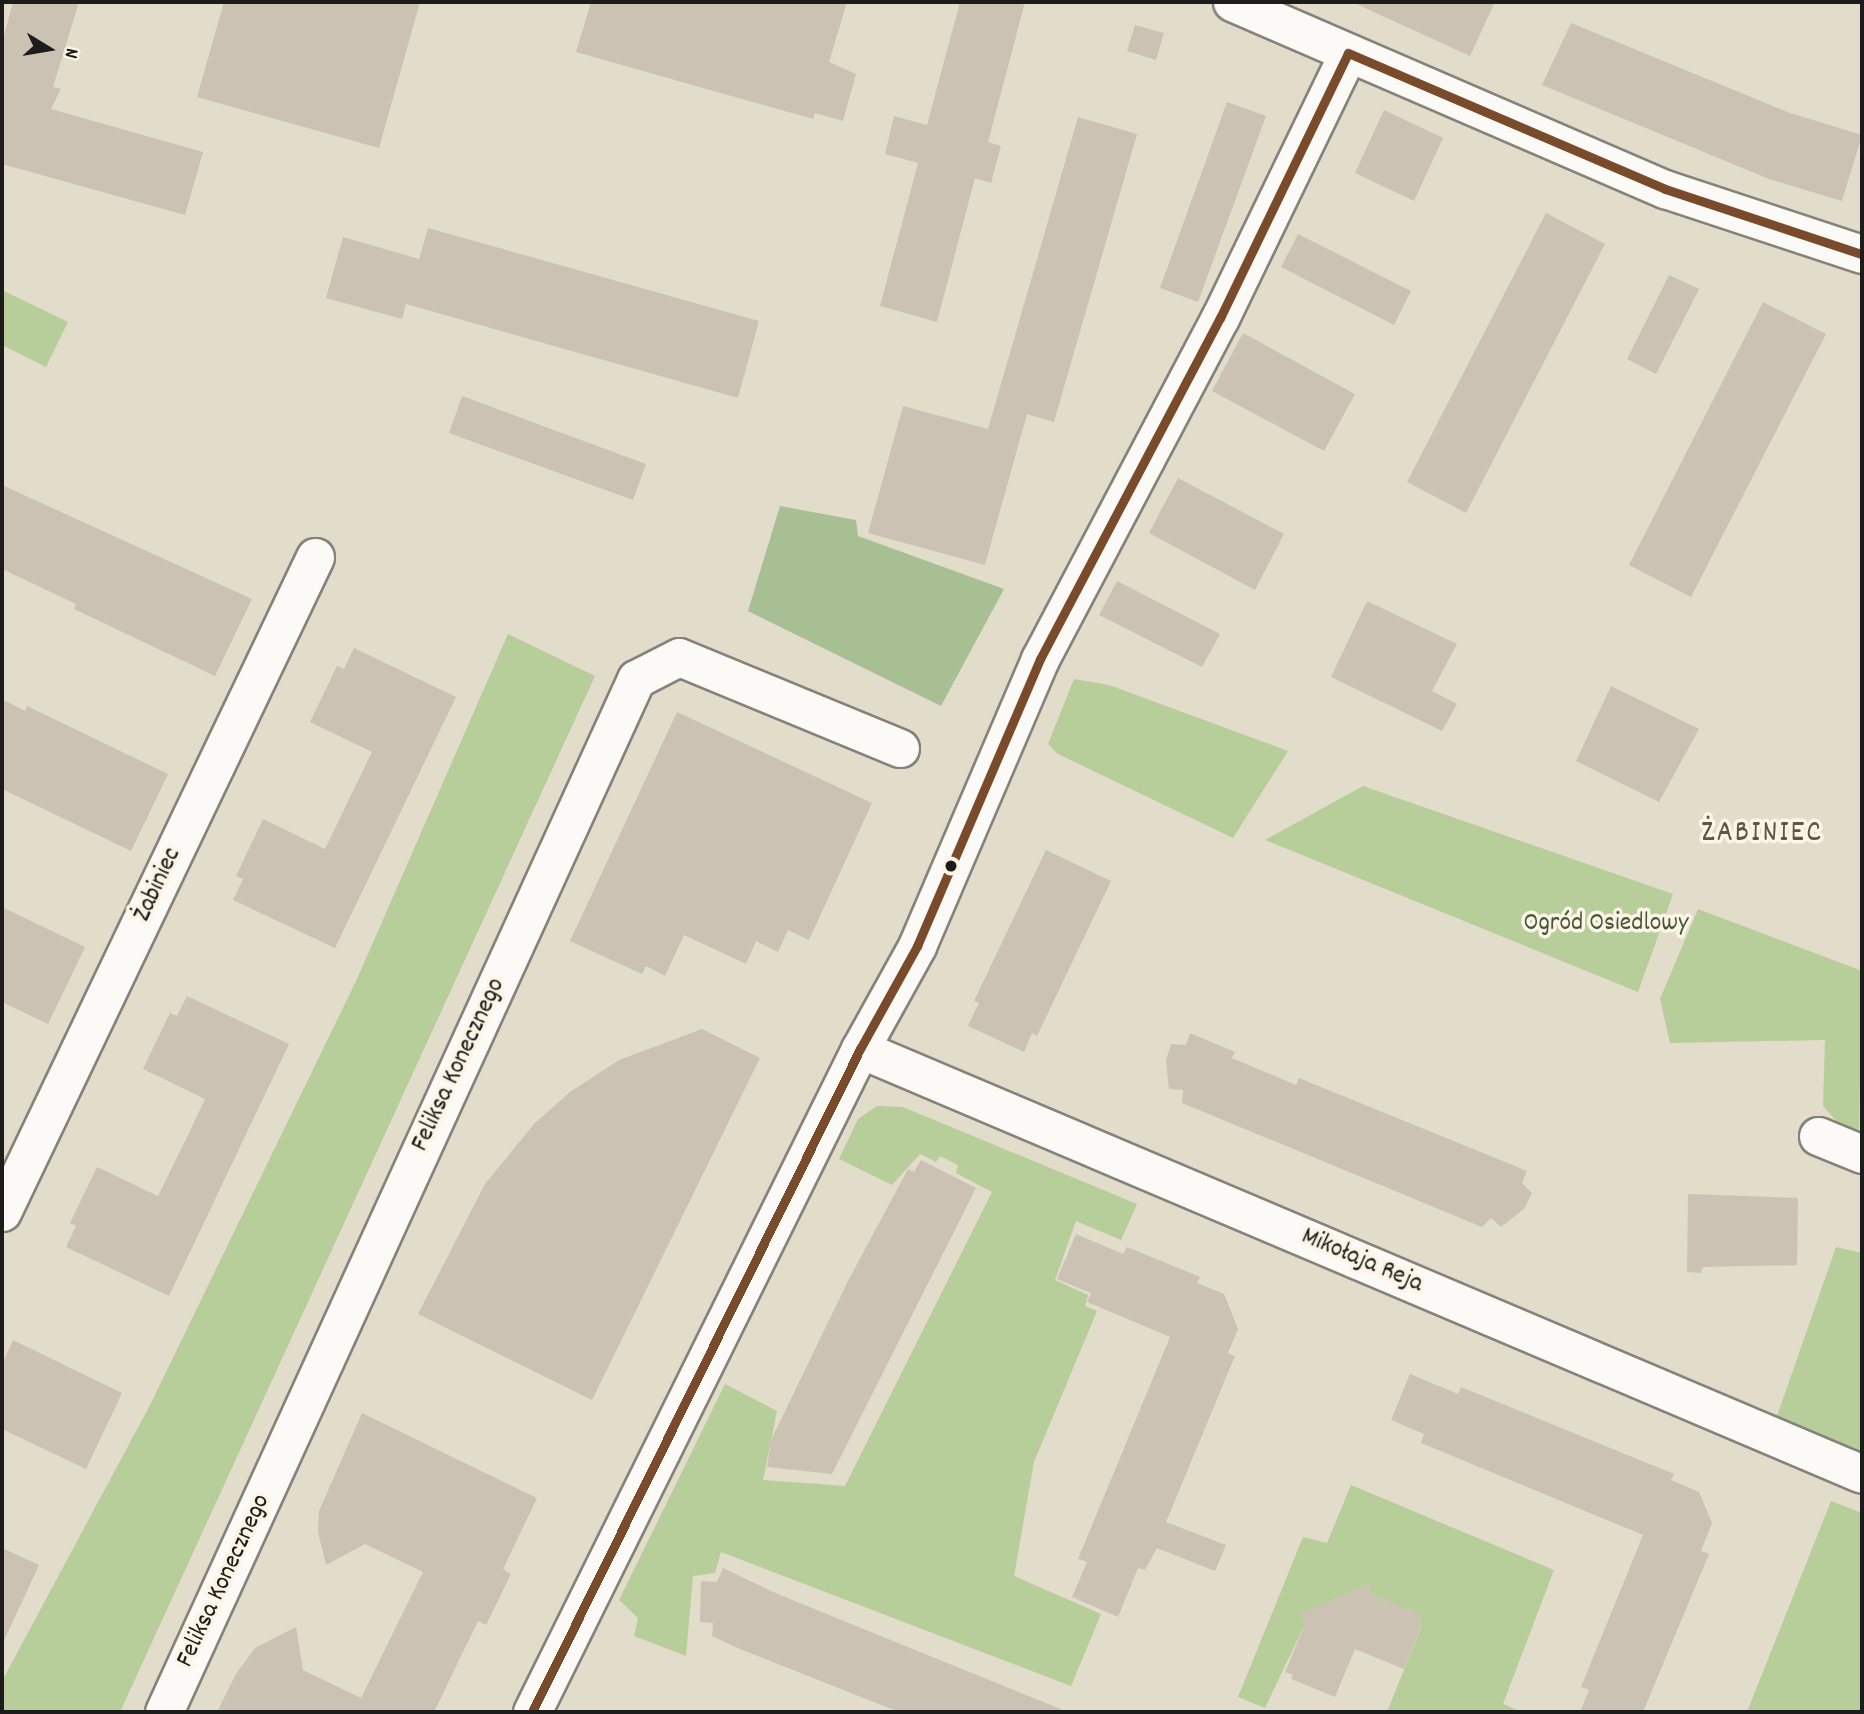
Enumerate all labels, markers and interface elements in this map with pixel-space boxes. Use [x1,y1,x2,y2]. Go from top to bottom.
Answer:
north arrow [14,14,84,84]
text: N [56,46,84,60]
district label: ŻABINIEC [1702,817,1822,853]
street label: Żabiniec [127,843,189,927]
unlabelled marker [944,859,958,873]
park label: Ogród Osiedlowy [1524,908,1688,940]
street label: Feliksa Konecznego [405,973,513,1157]
street label: Mikołaja Reja [1297,1221,1427,1301]
street label: Feliksa Konecznego [170,1489,278,1673]

